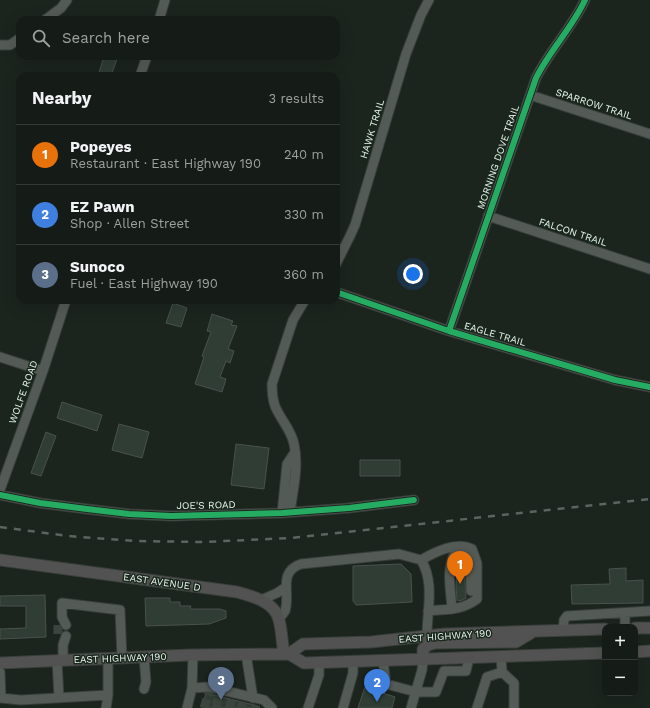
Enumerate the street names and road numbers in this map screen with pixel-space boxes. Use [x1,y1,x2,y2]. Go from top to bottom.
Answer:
street label: SPARROW TRAIL [554,86,634,122]
street label: HAWK TRAIL [358,98,386,160]
street label: MORNING DOVE TRAIL [475,103,521,211]
street label: FALCON TRAIL [538,216,608,248]
street label: EAGLE TRAIL [463,320,527,348]
street label: WOLFE ROAD [6,359,40,425]
street label: JOE'S ROAD [176,499,236,511]
street label: EAST AVENUE D [123,571,201,593]
street label: EAST HIGHWAY 190 [398,627,492,645]
street label: EAST HIGHWAY 190 [73,651,167,665]

